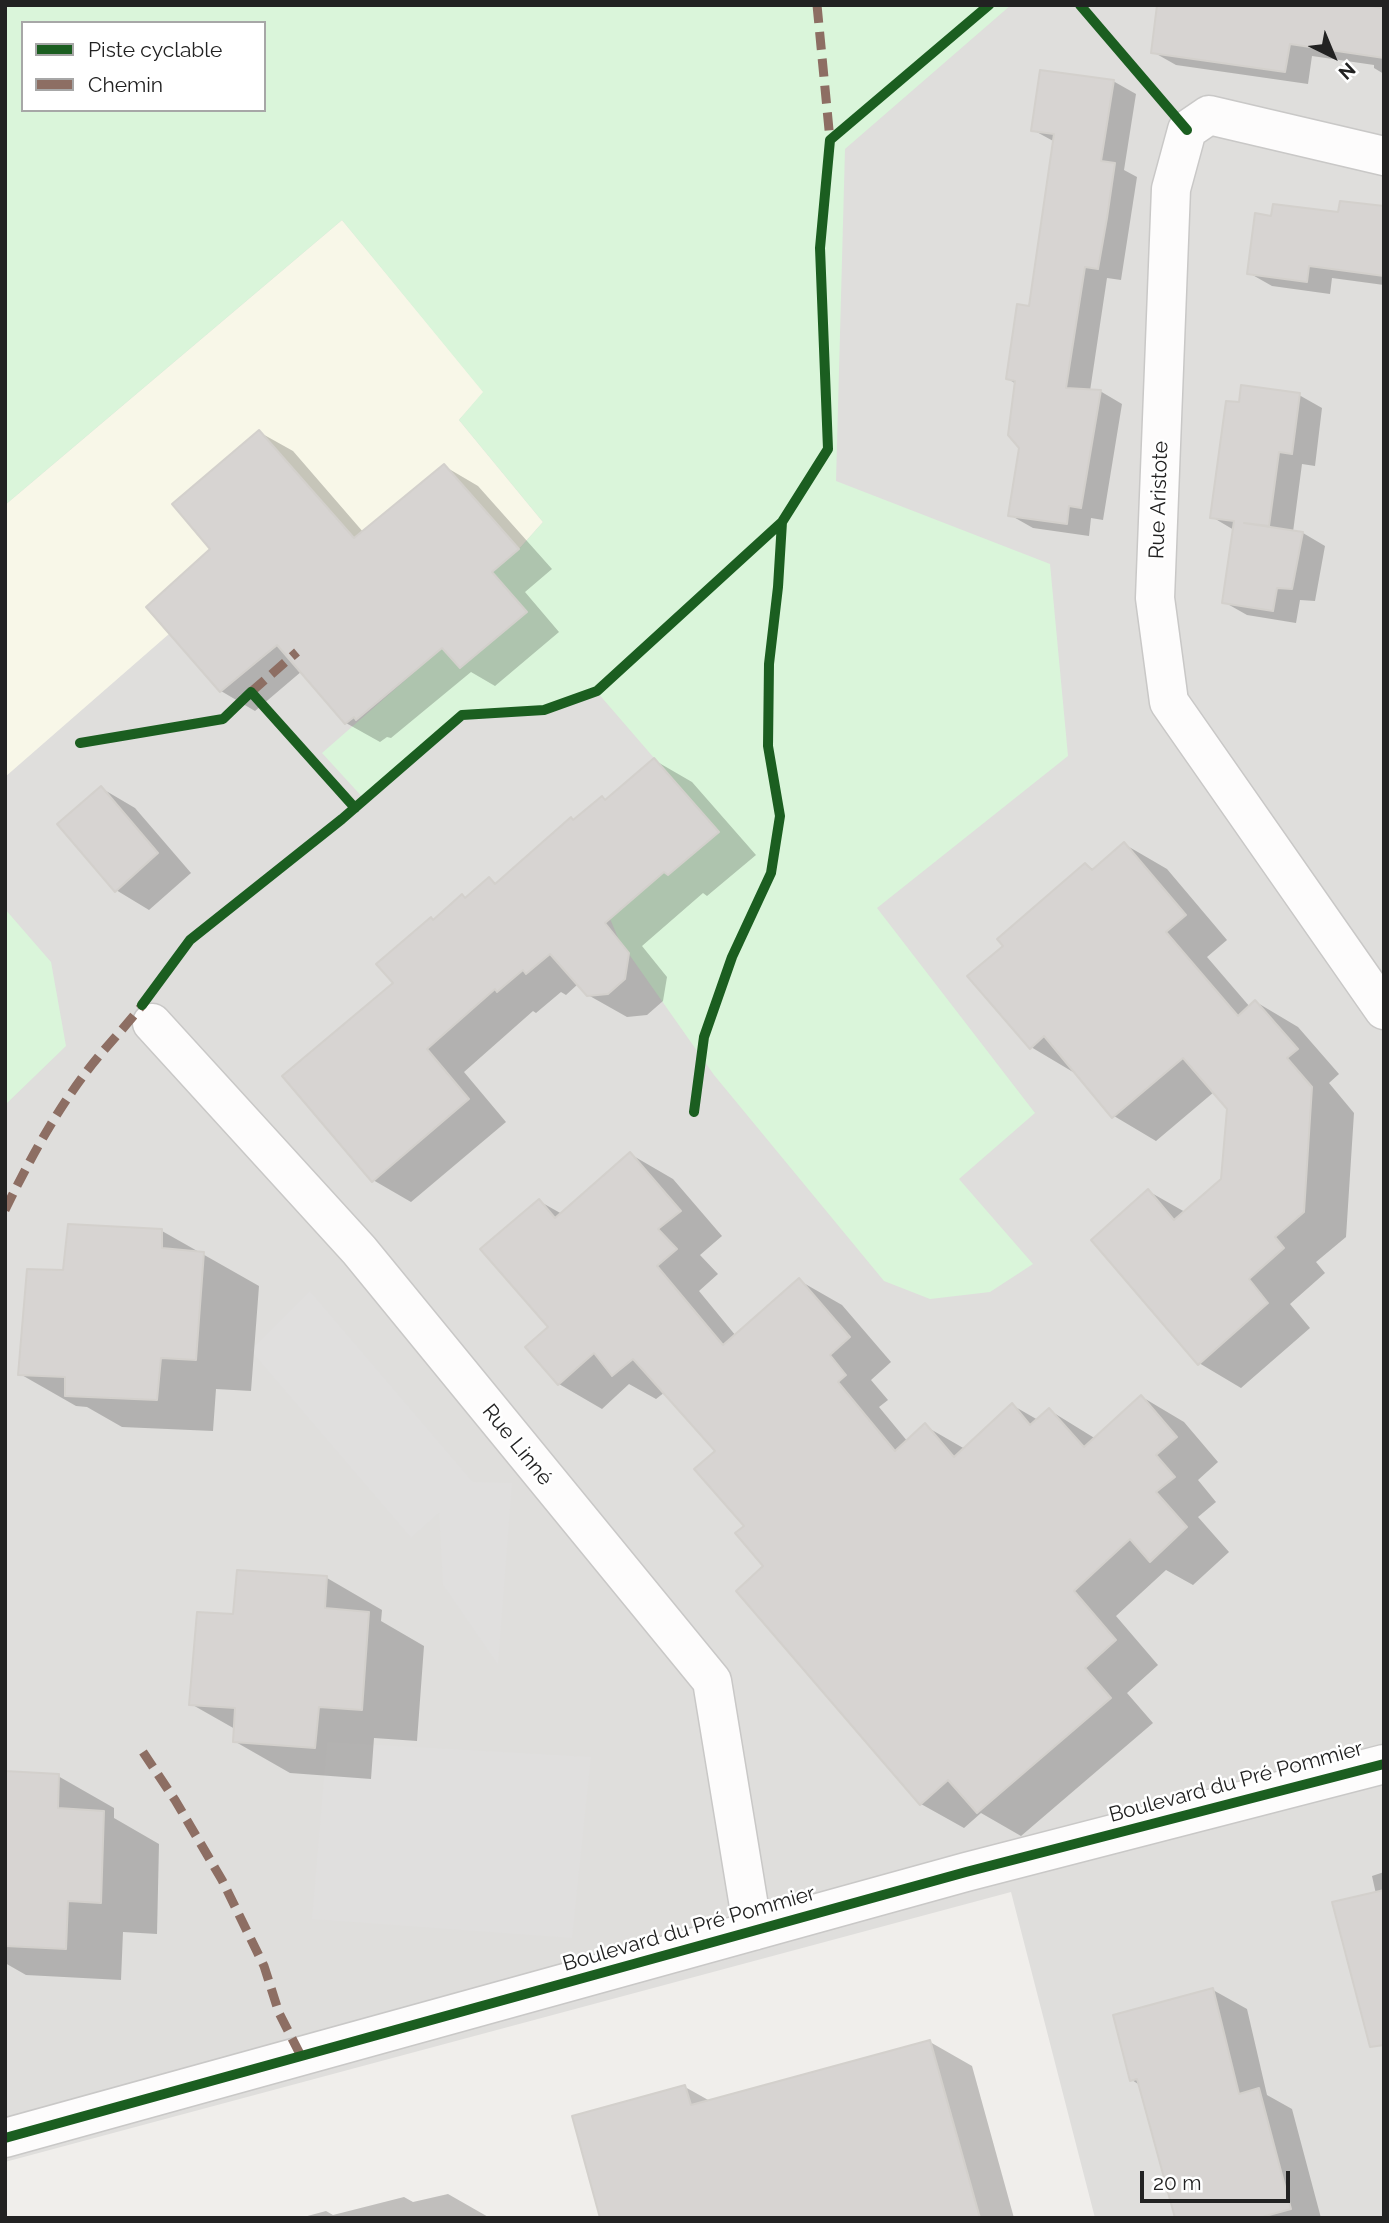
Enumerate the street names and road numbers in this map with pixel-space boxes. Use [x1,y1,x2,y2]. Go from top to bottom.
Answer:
street label: Rue Aristote [1144,440,1174,560]
street label: Rue Linné [477,1399,557,1491]
street label: Boulevard du Pré Pommier [1106,1736,1366,1828]
street label: Boulevard du Pré Pommier [560,1881,818,1977]

